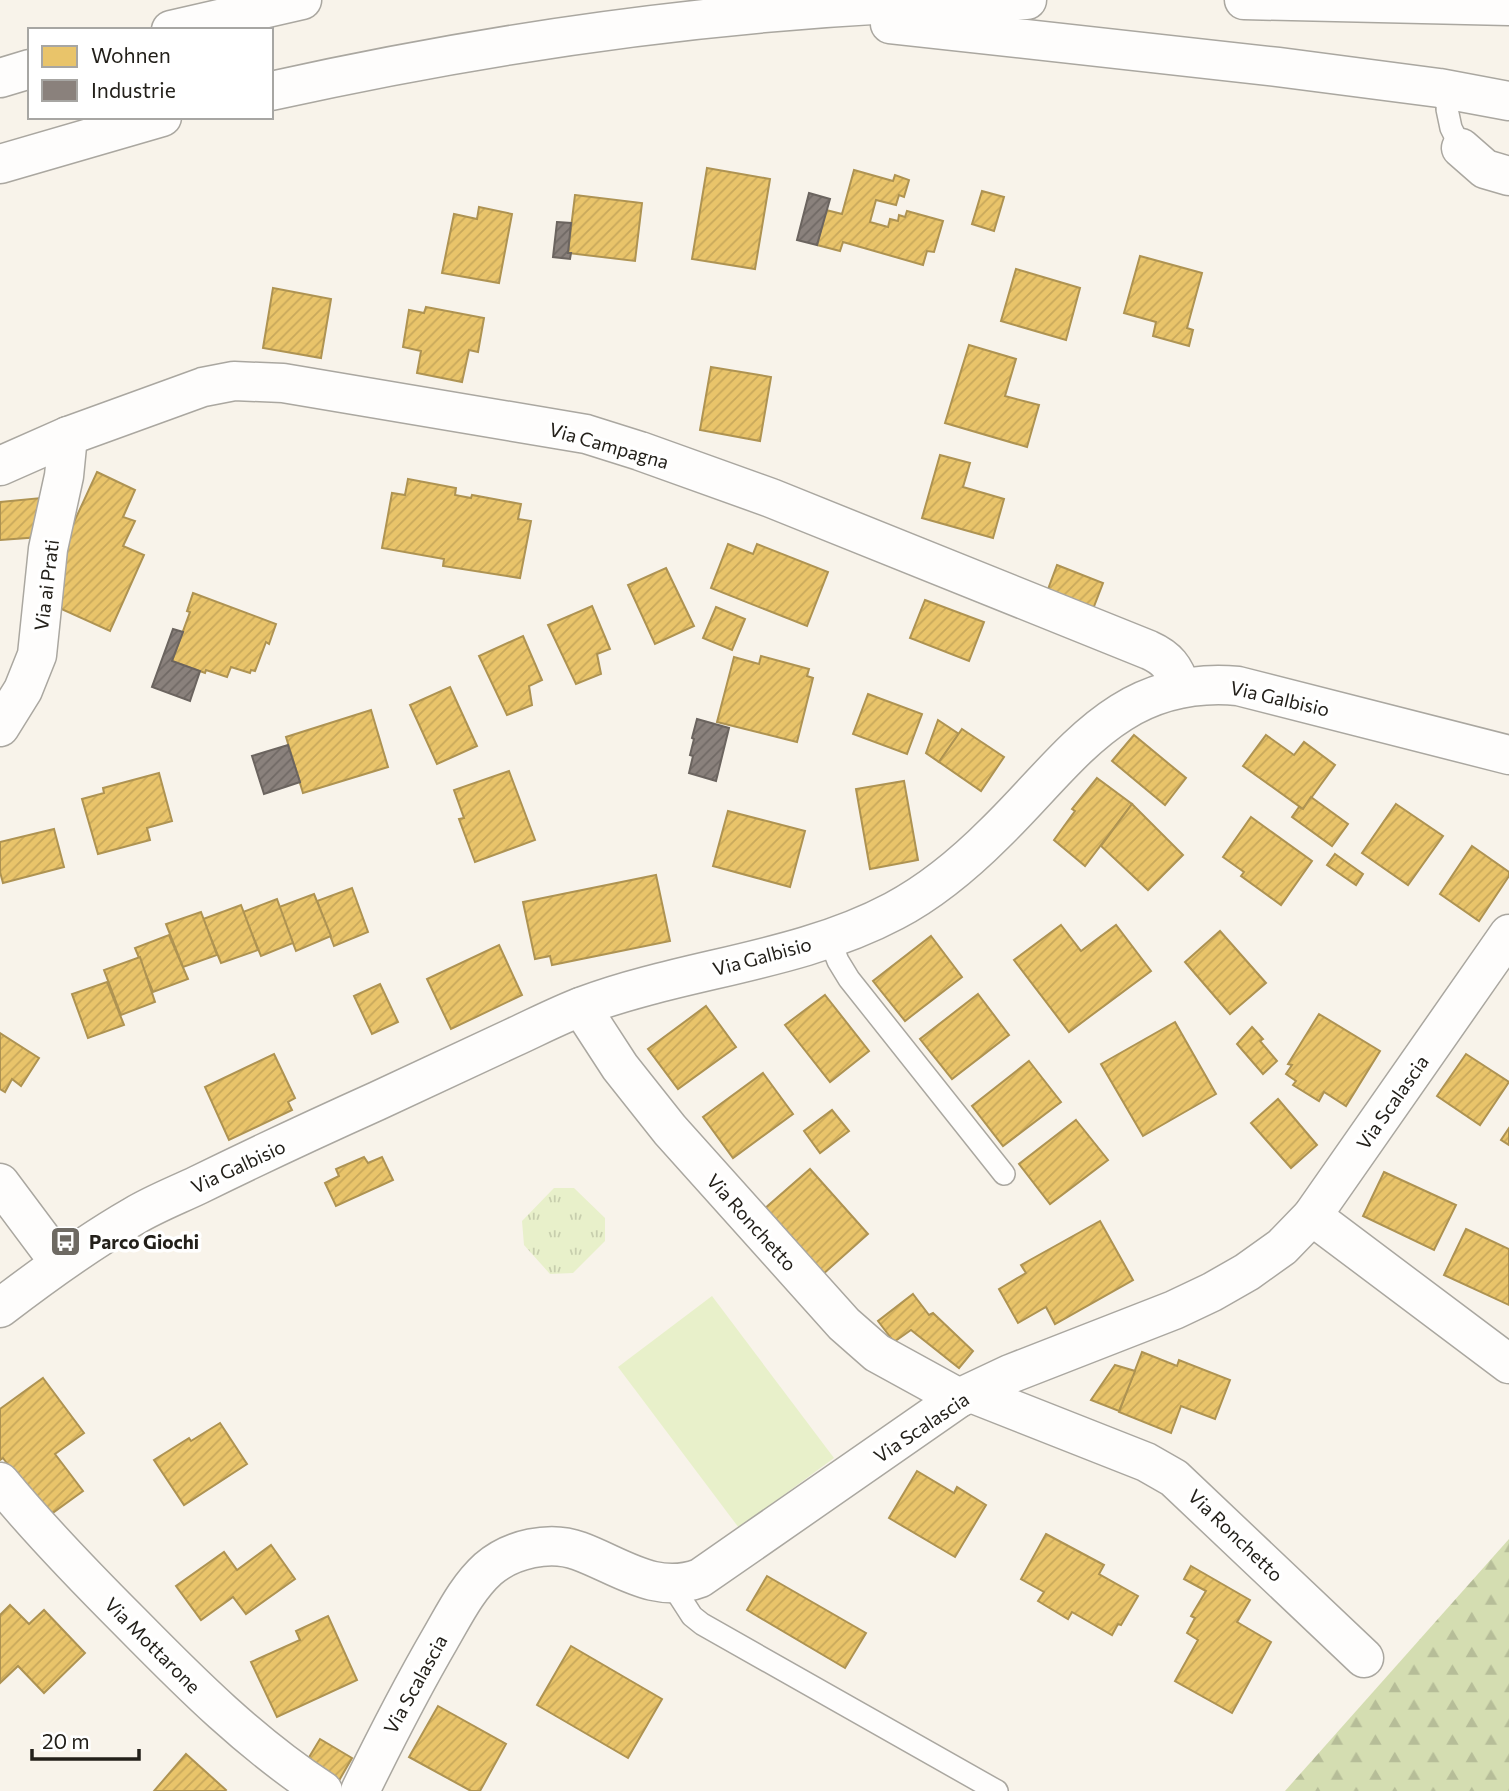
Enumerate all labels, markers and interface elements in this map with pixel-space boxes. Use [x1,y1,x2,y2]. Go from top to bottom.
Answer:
legend [28,28,273,119]
text: Wohnen [91,42,171,67]
text: Industrie [91,77,176,102]
street label: Via Campagna [547,417,671,473]
street label: Via ai Prati [29,538,63,632]
street label: Via Galbisio [1228,675,1332,721]
street label: Via Galbisio [710,932,814,980]
street label: Via Scalascia [1351,1051,1433,1153]
street label: Via Galbisio [187,1134,289,1198]
street label: Via Ronchetto [702,1169,802,1275]
bus stop icon: Parco Giochi [49,1224,83,1258]
place label: Parco Giochi [89,1230,199,1253]
street label: Via Scalascia [869,1387,973,1467]
street label: Via Ronchetto [1184,1484,1288,1586]
street label: Via Mottarone [100,1592,206,1698]
street label: Via Scalascia [378,1630,452,1738]
scale bar [32,1718,138,1762]
text: 20 m [42,1728,90,1753]

